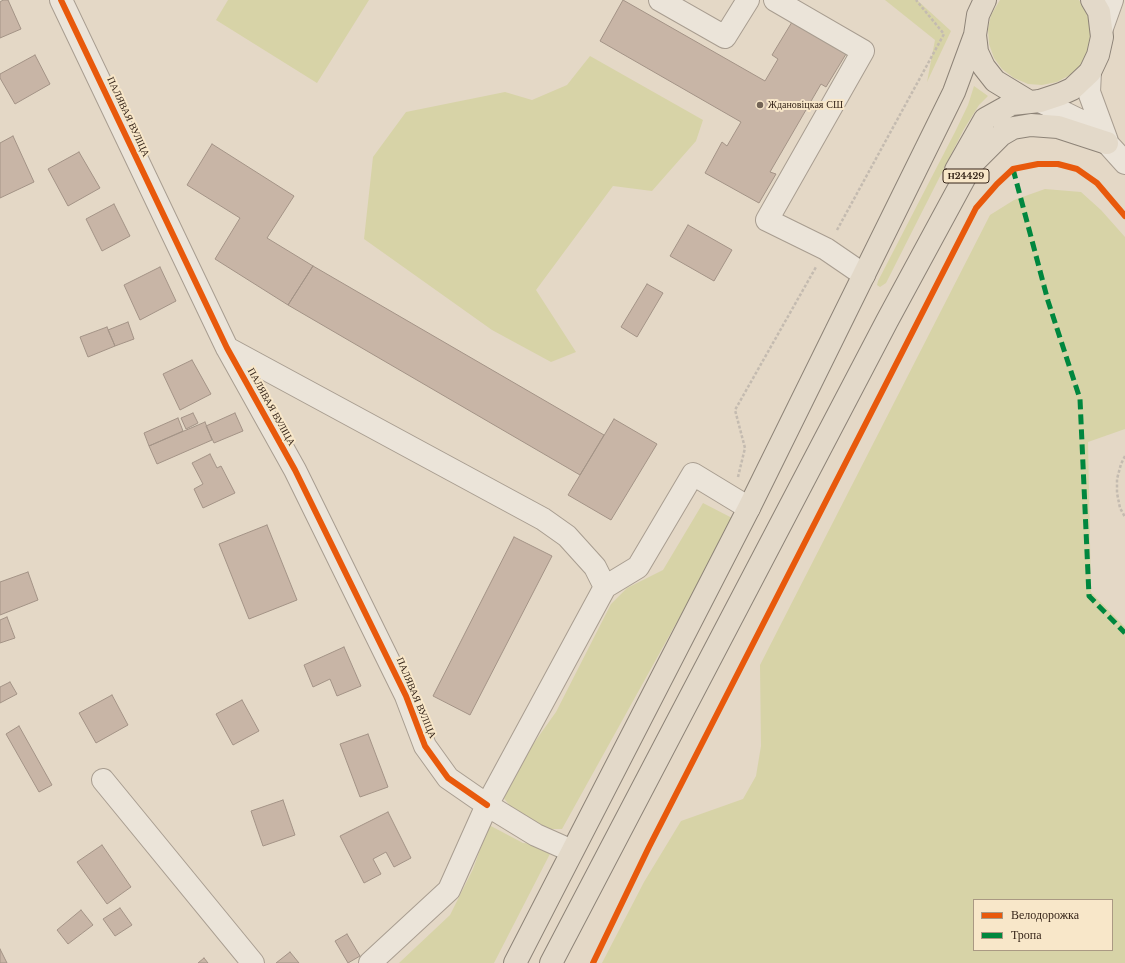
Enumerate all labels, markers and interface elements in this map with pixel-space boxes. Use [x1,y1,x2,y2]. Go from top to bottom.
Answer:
street label: ПАЛЯВАЯ ВУЛІЦА [104,75,152,159]
place label: Ждановіцкая СШ [768,99,843,111]
marker: Ждановіцкая СШ [755,100,765,110]
road number: Н24429 [943,169,989,183]
street label: ПАЛЯВАЯ ВУЛІЦА [245,366,297,448]
street label: ПАЛЯВАЯ ВУЛІЦА [393,656,439,740]
legend [973,899,1113,951]
text: Велодорожка [1011,907,1079,922]
text: Тропа [1011,927,1042,942]

